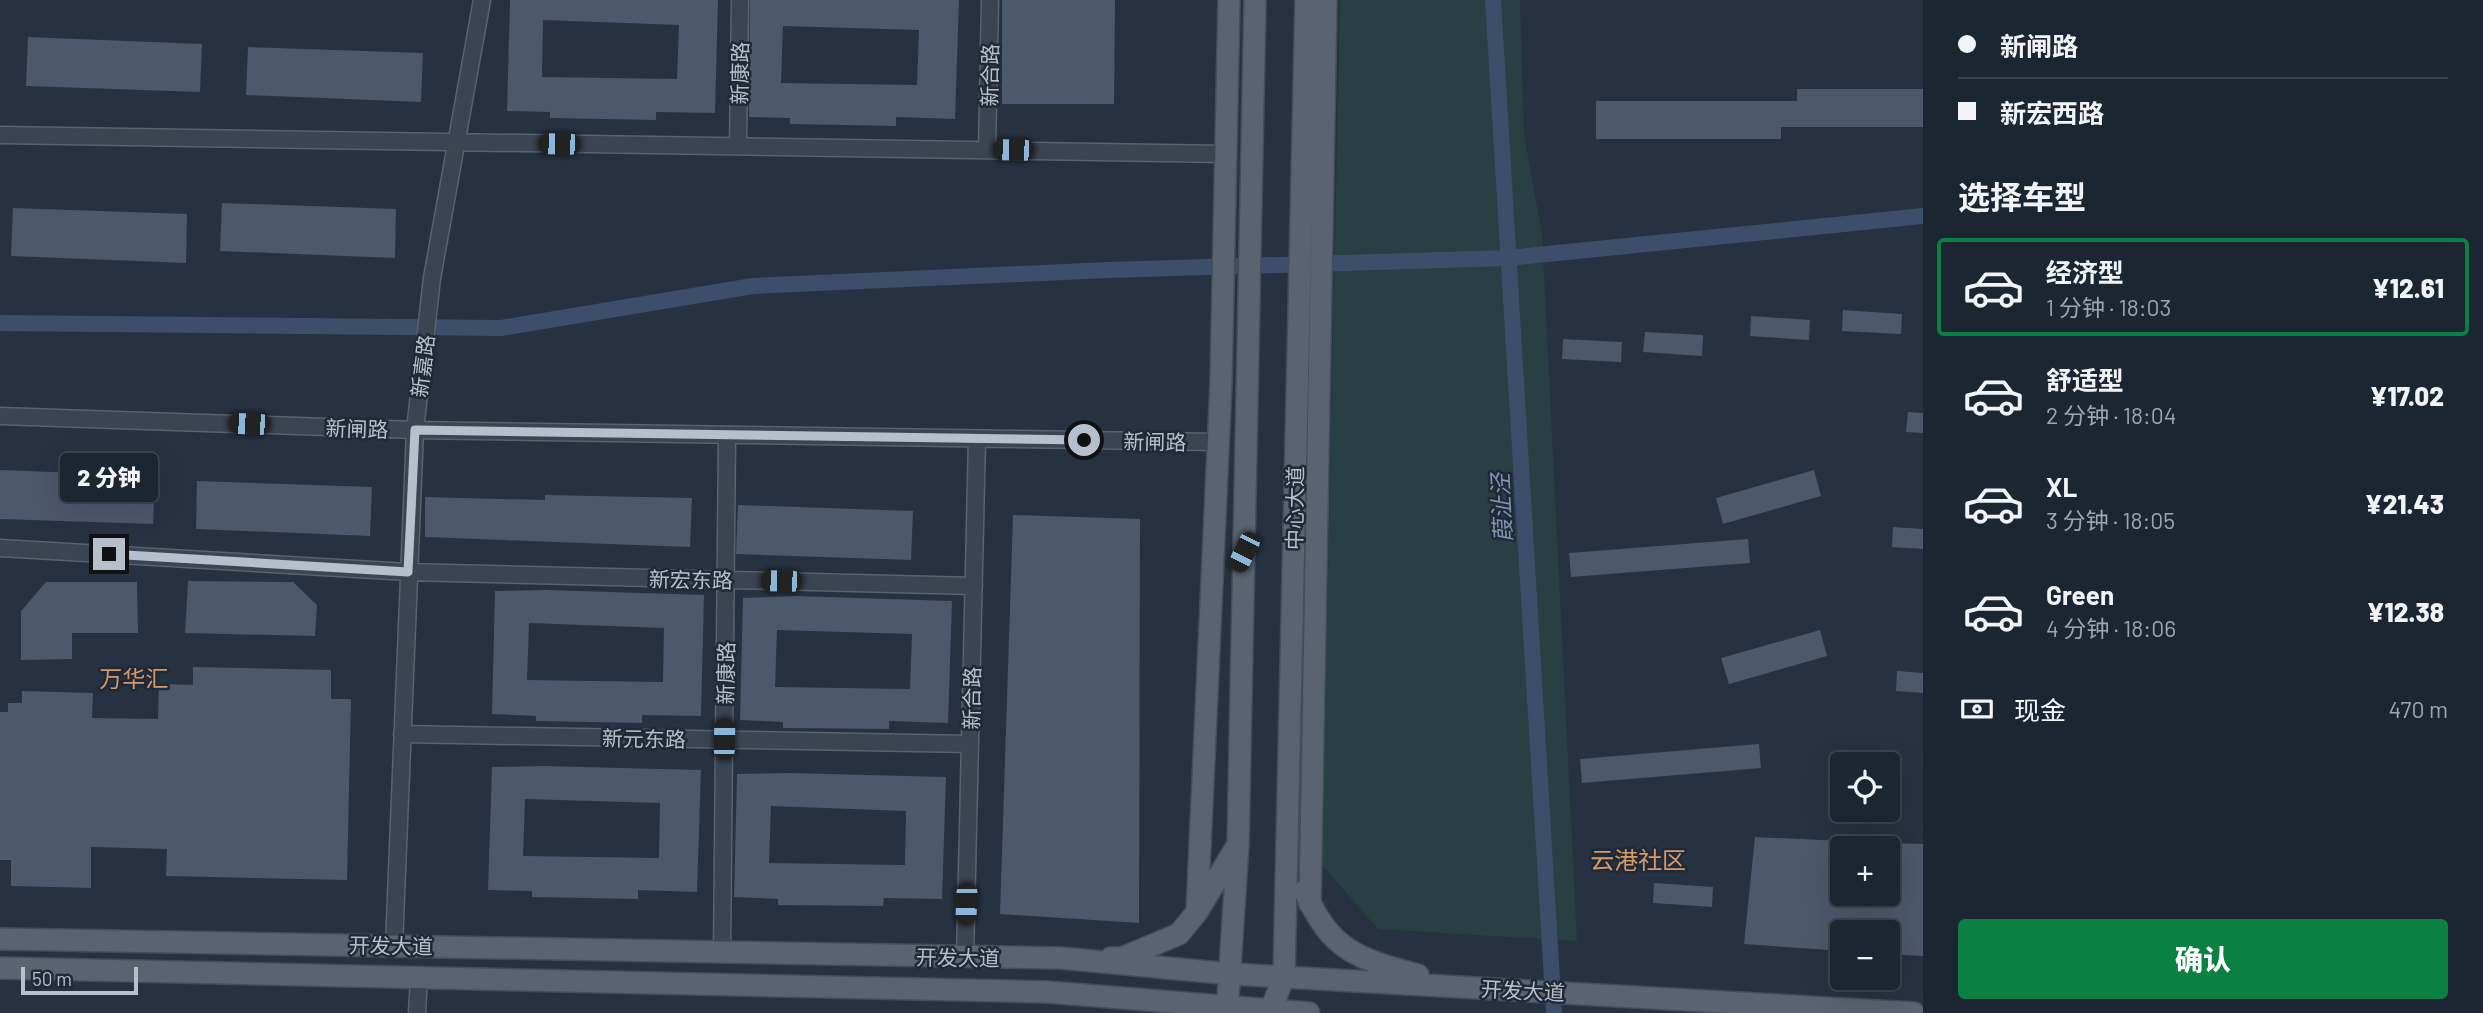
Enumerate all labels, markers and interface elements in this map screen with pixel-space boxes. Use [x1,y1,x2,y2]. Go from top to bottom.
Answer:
text: 新闸路 [2000,30,2078,61]
street label: 新康路 [726,41,752,105]
street label: 新合路 [976,43,1002,107]
text: 新宏西路 [2000,97,2104,128]
car [538,133,581,155]
car [992,139,1035,161]
text: 选择车型 [1958,177,2086,215]
icon: car [1962,256,2025,319]
text: 经济型 [2046,256,2124,287]
text: ¥12.61 [2372,272,2444,303]
text: 1 分钟 · 18:03 [2046,293,2171,321]
street label: 新嘉路 [406,333,438,399]
icon: car [1962,364,2025,427]
text: 舒适型 [2046,364,2124,395]
text: ¥17.02 [2370,380,2444,411]
text: 2 分钟 · 18:04 [2046,401,2176,429]
car [228,413,271,435]
street label: 新闸路 [325,414,389,442]
route start [1068,424,1100,456]
street label: 新闸路 [1123,428,1187,454]
callout: 2 分钟 [60,452,158,502]
text: 2 分钟 [77,463,141,491]
street label: 中心大道 [1281,466,1307,550]
water label: 葭沚泾 [1485,471,1517,543]
text: XL [2046,471,2077,502]
icon: car [1962,472,2025,535]
text: ¥21.43 [2365,488,2444,519]
text: 3 分钟 · 18:05 [2046,506,2175,534]
car [1226,529,1263,575]
route end [93,538,125,570]
street label: 新宏东路 [649,566,733,592]
car [760,570,803,592]
text: Green [2046,579,2114,610]
icon: car [1962,580,2025,643]
text: ¥12.38 [2367,596,2444,627]
text: 4 分钟 · 18:06 [2046,614,2176,642]
street label: 新康路 [712,641,738,705]
district label: 万华汇 [100,664,169,692]
street label: 新合路 [958,666,984,730]
icon: cash [1958,690,1996,728]
text: 现金 [2014,694,2066,725]
text: 470 m [2389,695,2448,723]
car [714,718,735,760]
street label: 新元东路 [602,725,686,751]
map controls [1830,752,1900,990]
button: locate [1830,752,1900,822]
button: + [1830,836,1900,906]
district label: 云港社区 [1590,845,1686,874]
car [955,883,978,925]
button: 确认 [1958,919,2448,999]
button: − [1830,920,1900,990]
street label: 开发大道 [349,932,433,958]
street label: 开发大道 [916,944,1000,970]
scale bar [21,964,138,996]
text: 50 m [32,967,72,990]
street label: 开发大道 [1480,975,1566,1005]

